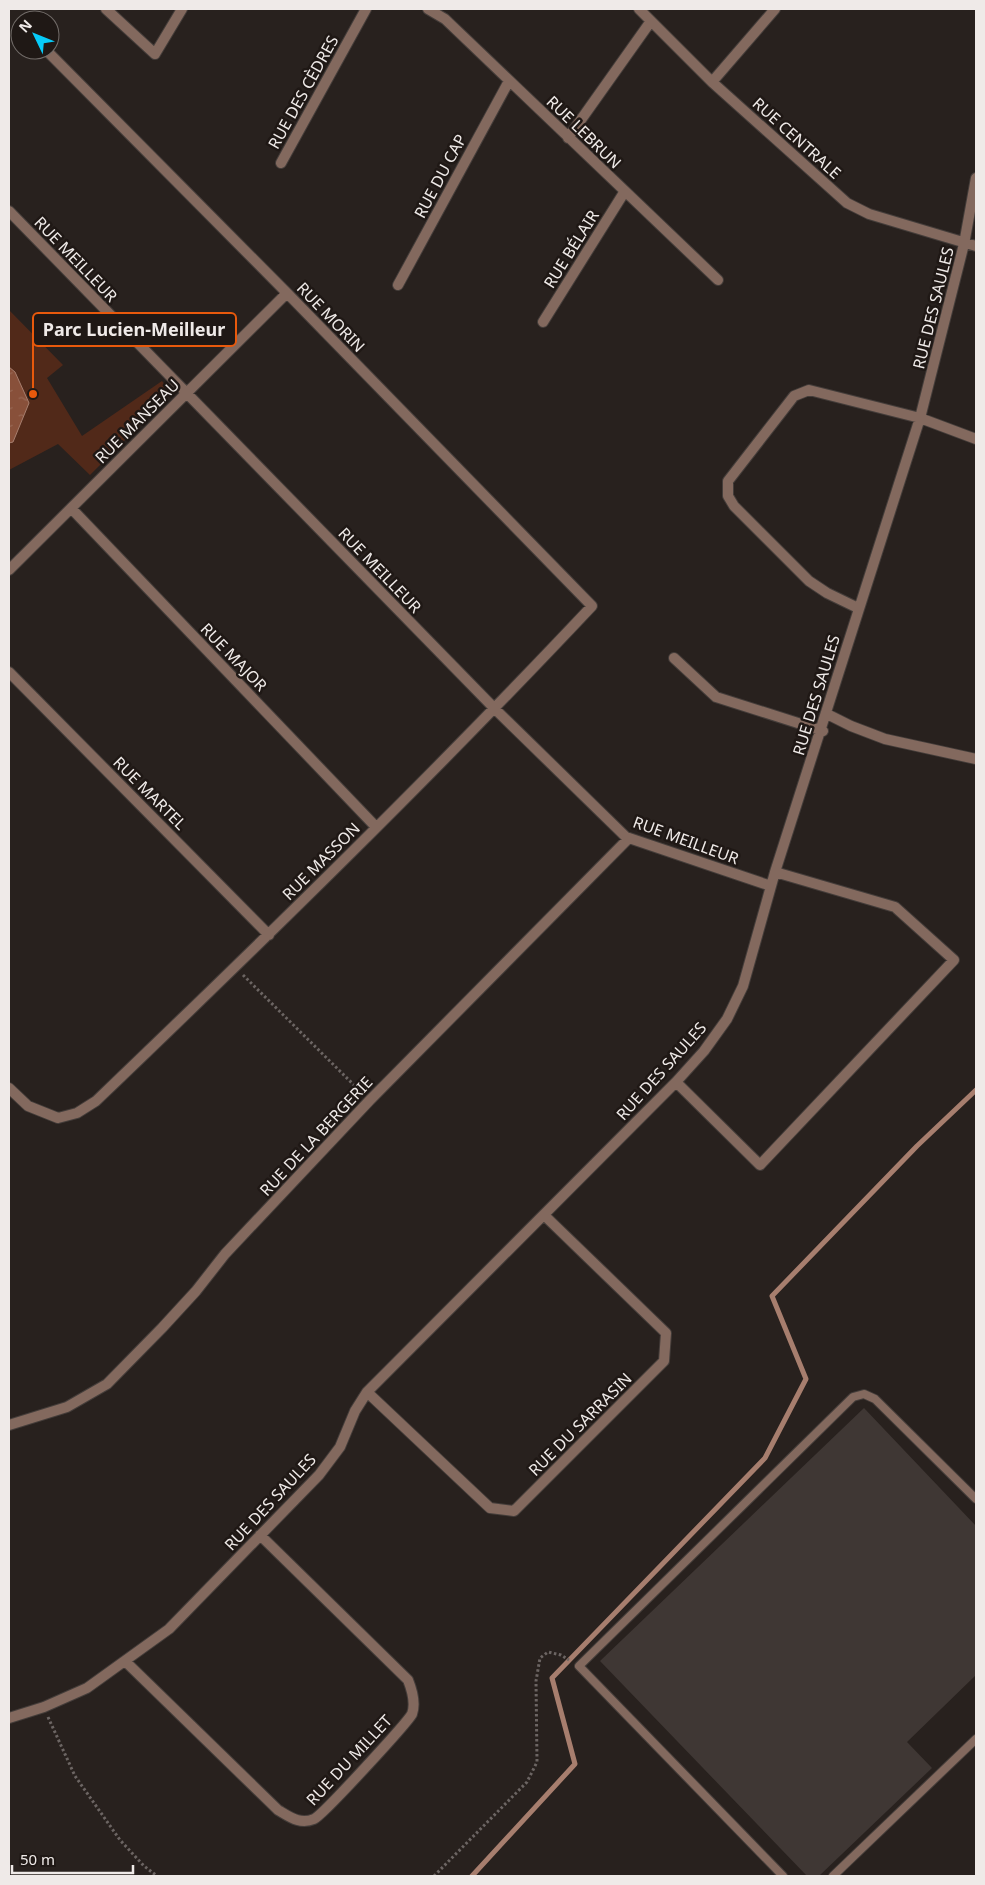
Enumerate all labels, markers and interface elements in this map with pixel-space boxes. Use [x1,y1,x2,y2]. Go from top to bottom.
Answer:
north arrow [10,10,60,60]
text: N [14,15,36,36]
street label: RUE DES CÈDRES [263,31,343,153]
street label: RUE LEBRUN [542,91,626,173]
street label: RUE CENTRALE [748,92,846,184]
street label: RUE DU CAP [409,130,471,222]
street label: RUE BÉLAIR [538,206,604,292]
street label: RUE MEILLEUR [30,211,122,307]
street label: RUE DES SAULES [907,244,959,371]
street label: RUE MORIN [292,277,370,357]
callout: Parc Lucien-Meilleur [33,313,236,346]
text: Parc Lucien-Meilleur [43,317,225,341]
street label: RUE MANSEAU [90,374,184,468]
street label: RUE MEILLEUR [334,522,426,618]
street label: RUE MAJOR [196,618,272,696]
street label: RUE DES SAULES [787,632,845,758]
street label: RUE MARTEL [108,751,192,835]
street label: RUE MEILLEUR [630,811,742,869]
street label: RUE MASSON [277,817,365,905]
street label: RUE DES SAULES [611,1017,711,1125]
street label: RUE DE LA BERGERIE [255,1071,377,1201]
street label: RUE DU SARRASIN [524,1368,636,1480]
street label: RUE DES SAULES [219,1449,321,1555]
street label: RUE DU MILLET [301,1710,397,1810]
scale bar [12,1842,134,1874]
text: 50 m [20,1849,55,1869]

